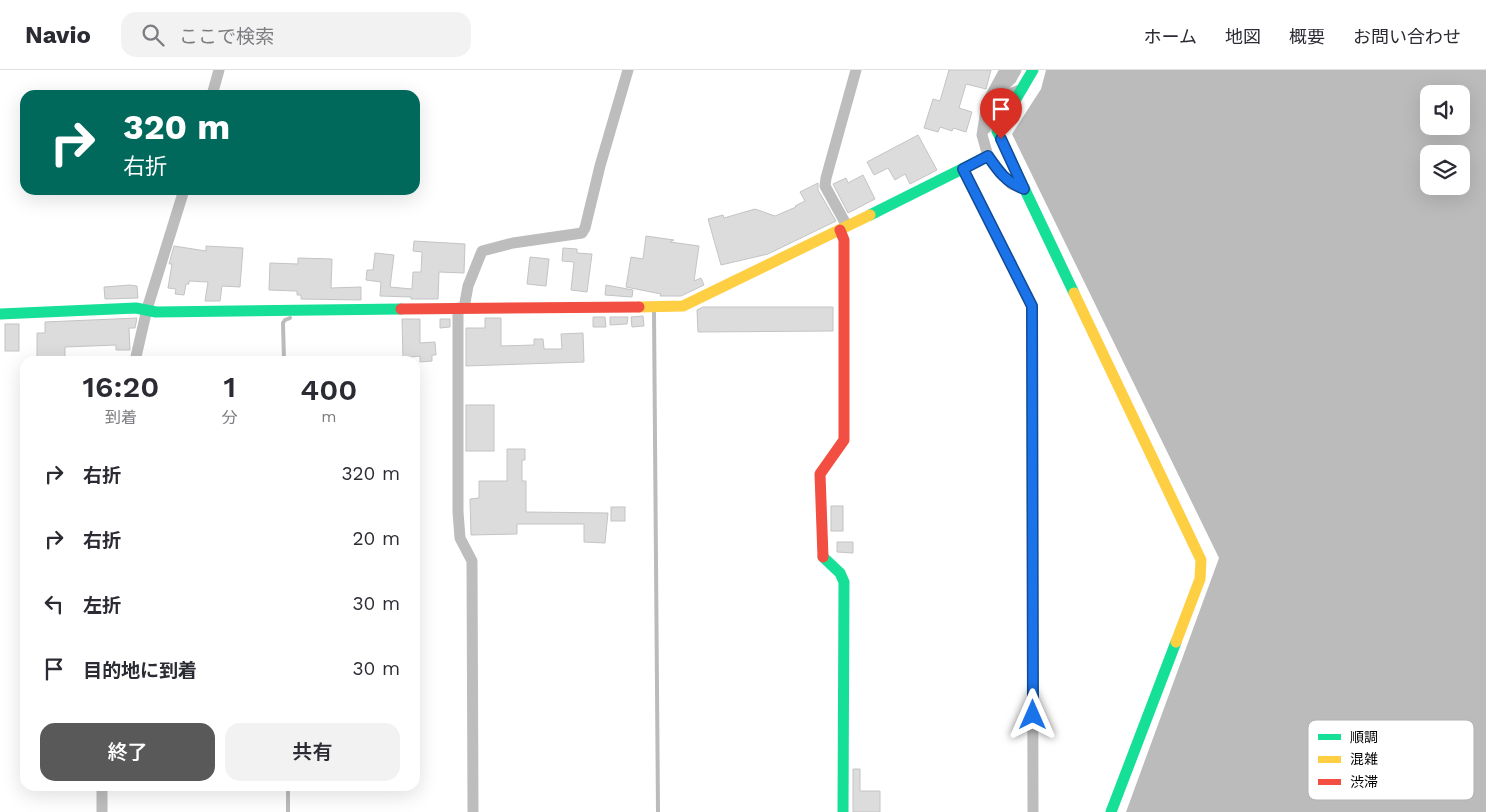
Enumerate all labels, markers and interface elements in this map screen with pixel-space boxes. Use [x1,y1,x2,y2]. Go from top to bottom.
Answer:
search box [121,12,471,57]
text: Navio [25,21,91,49]
icon: search [139,21,167,49]
text: ここで検索 [179,25,274,48]
text: ホーム [1144,26,1197,47]
text: 地図 [1225,26,1261,47]
text: 概要 [1289,26,1325,47]
text: お問い合わせ [1353,26,1461,47]
map controls [1420,85,1470,195]
button: sound [1420,85,1470,135]
pin [980,88,1022,139]
icon: arrive [987,95,1015,123]
text: 320 m [123,106,230,148]
icon: right [40,110,105,175]
button: layers [1420,145,1470,195]
text: 右折 [123,154,167,179]
text: 16:20 [83,369,159,404]
text: 1 [224,369,236,404]
text: 400 [300,372,357,407]
text: m [321,407,337,426]
text: 到着 [105,408,137,427]
text: 分 [222,408,238,427]
icon: right [40,460,68,488]
text: 320 m [341,462,400,485]
text: 右折 [83,464,121,487]
icon: right [40,525,68,553]
text: 20 m [353,527,400,550]
text: 右折 [83,529,121,552]
icon: left [40,590,68,618]
text: 30 m [353,592,400,615]
text: 左折 [83,594,121,617]
icon: arrive [40,655,68,683]
text: 30 m [353,657,400,680]
text: 目的地に到着 [83,659,197,682]
position arrow [1006,688,1058,740]
legend [1308,720,1474,800]
button: 終了 [40,723,215,781]
button: 共有 [225,723,400,781]
text: 順調 [1350,729,1378,745]
text: 混雑 [1350,751,1378,767]
text: 渋滞 [1350,774,1378,790]

